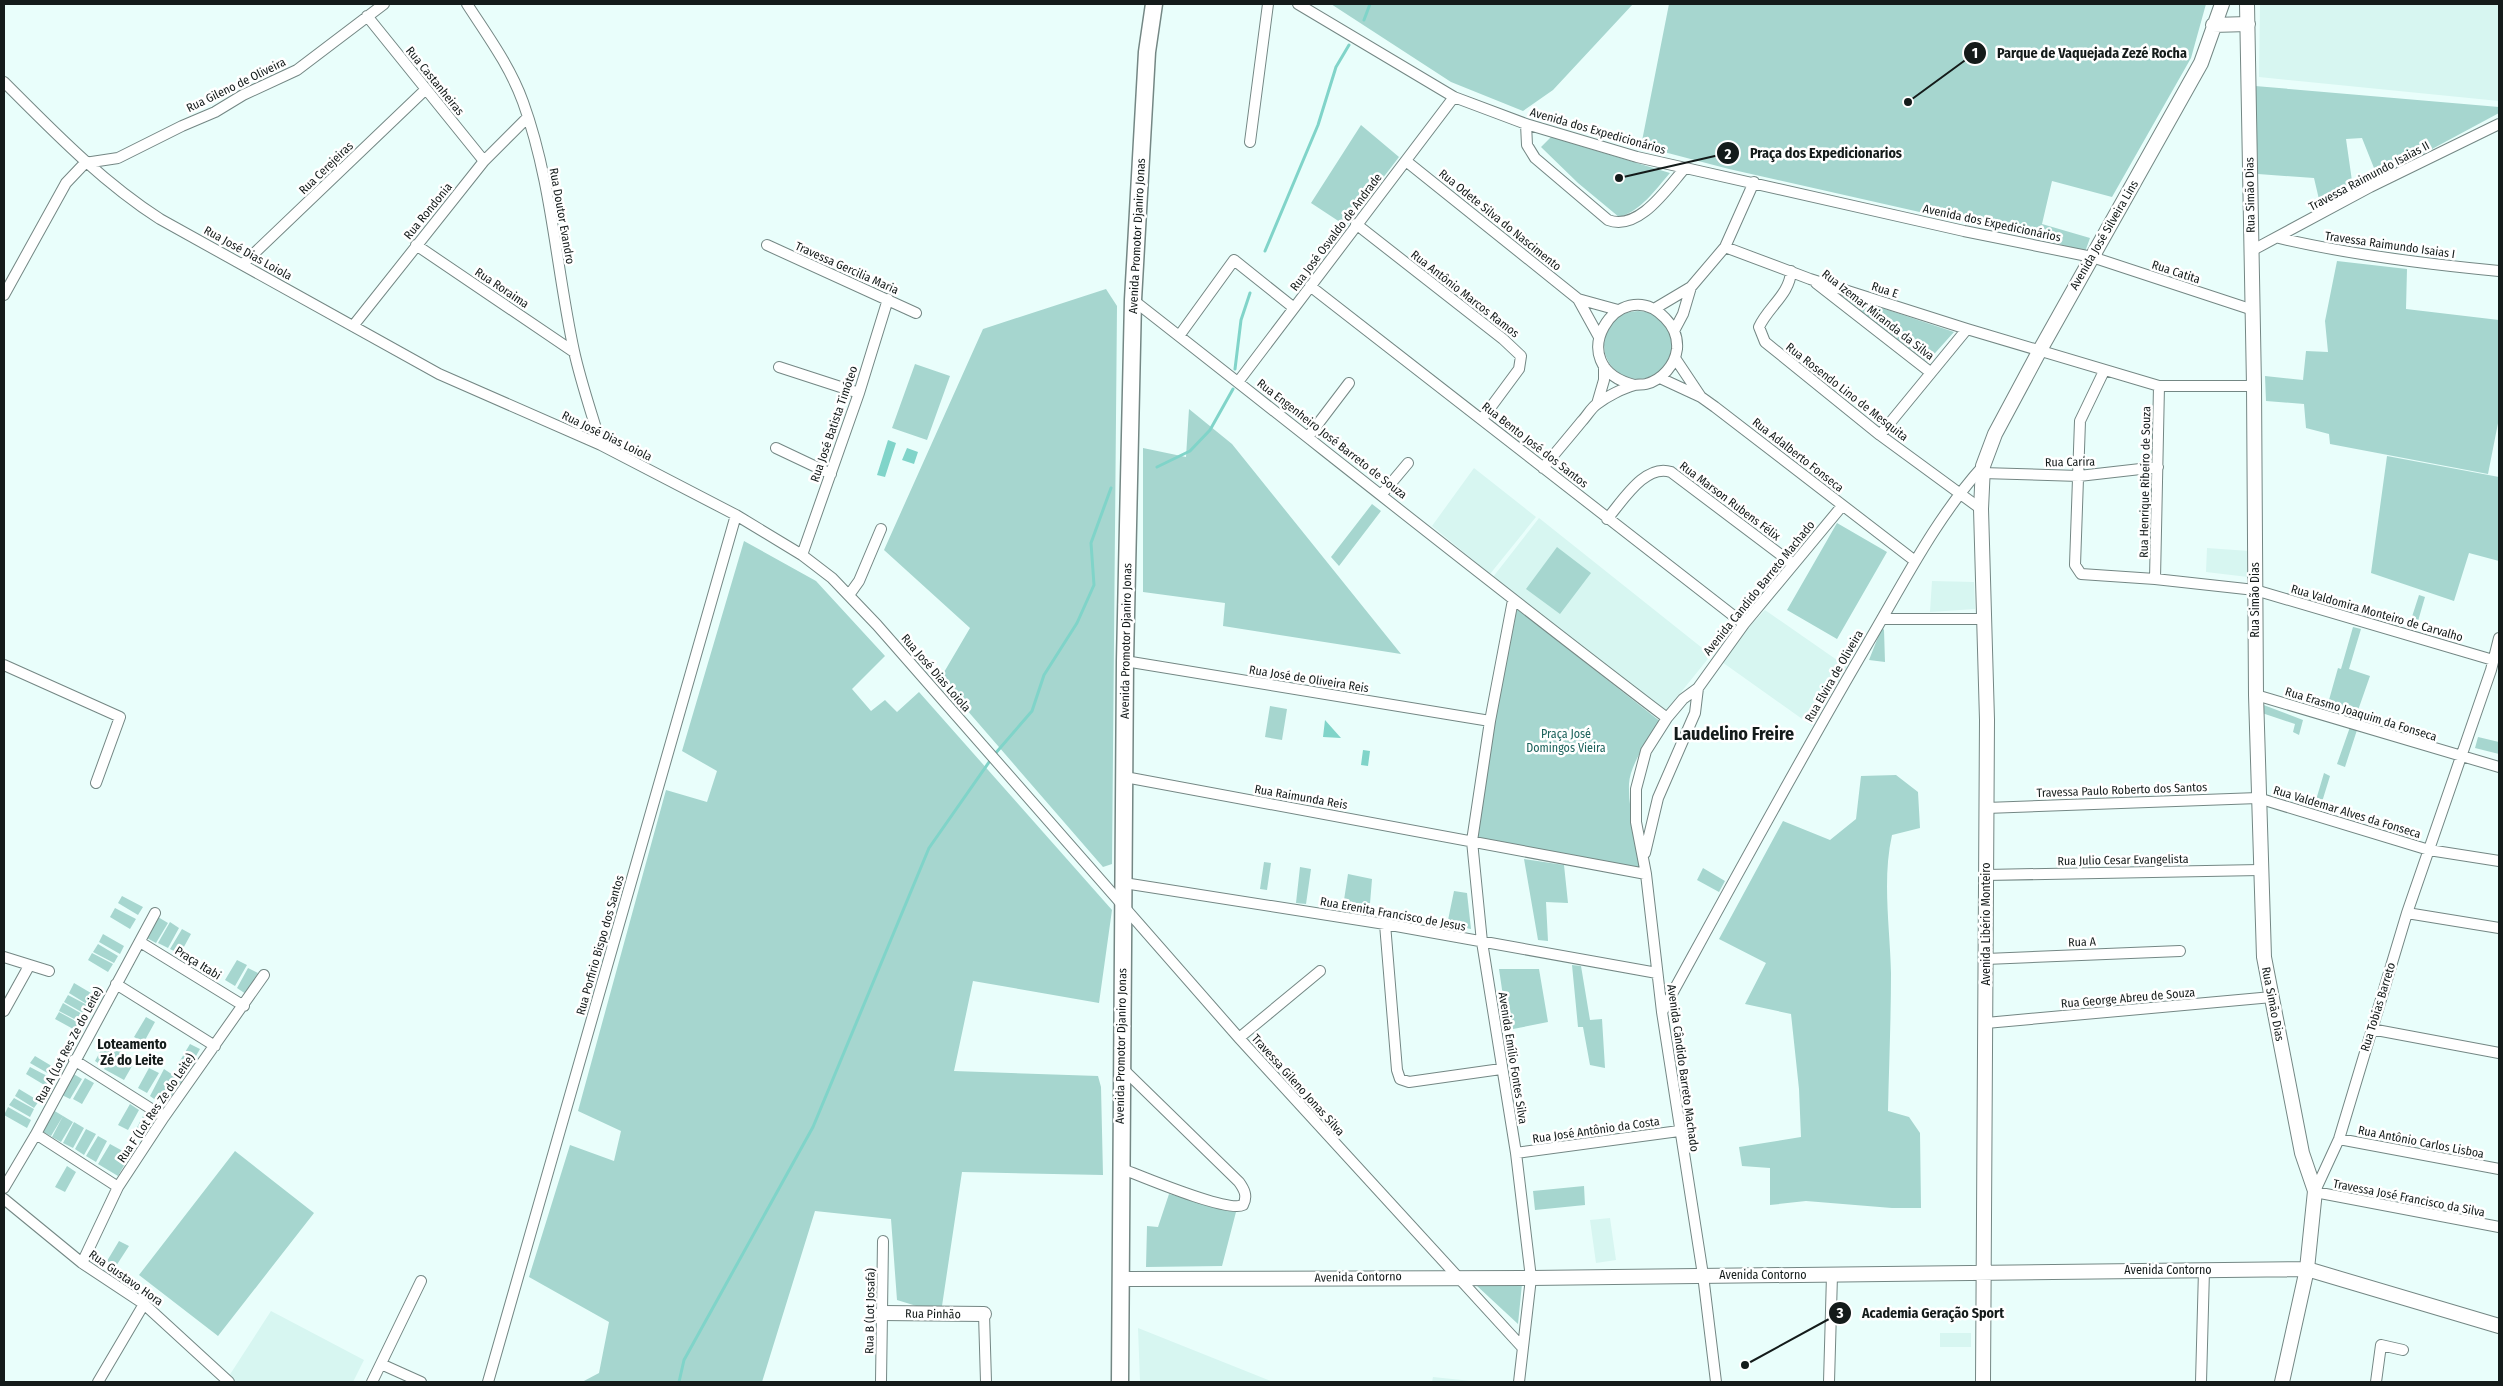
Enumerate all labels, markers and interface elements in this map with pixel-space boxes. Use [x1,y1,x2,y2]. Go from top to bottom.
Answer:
callout: Parque de Vaquejada Zezé Rocha [1962,39,2197,68]
street label: Rua Castanheiras [403,44,467,118]
text: 1 [1972,44,1978,62]
text: Parque de Vaquejada Zezé Rocha [1997,45,2187,62]
street label: Rua Gileno de Oliveira [184,55,288,115]
street label: Avenida dos Expedicionários [1528,105,1668,157]
street label: Travessa Raimundo Isaias II [2306,138,2432,214]
street label: Rua Cerejeiras [296,139,356,197]
callout: Praça dos Expedicionarios [1715,139,1912,168]
text: 2 [1724,145,1732,163]
text: Praça dos Expedicionarios [1750,145,1902,163]
street label: Rua Simão Dias [2242,157,2258,233]
street label: Avenida Promotor Djaniro Jonas [1126,158,1148,314]
street label: Rua Odete Silva do Nascimento [1436,166,1564,274]
street label: Rua Doutor Evandro [547,167,577,265]
street label: Rua José Osvaldo de Andrade [1287,170,1385,293]
street label: Avenida José Silveira Lins [2067,178,2141,292]
street label: Rua Rondonia [401,180,455,242]
street label: Avenida dos Expedicionários [1922,202,2062,244]
street label: Rua José Dias Loiola [202,223,295,283]
street label: Travessa Raimundo Isaias I [2324,229,2456,261]
street label: Travessa Gercilia Maria [793,239,901,297]
street label: Rua Antônio Marcos Ramos [1408,248,1522,340]
street label: Rua Catita [2150,258,2202,286]
street label: Rua Roraima [472,265,532,311]
street label: Rua Izemar Miranda da Silva [1819,267,1937,363]
street label: Rua E [1870,279,1900,301]
street label: Rua Rosendo Lino de Mesquita [1783,340,1911,444]
street label: Rua José Batista Timóteo [807,364,861,484]
street label: Rua Engenheiro José Barreto de Souza [1254,376,1410,502]
street label: Rua Bento José dos Santos [1479,399,1591,491]
street label: Rua Henrique Ribeiro de Souza [2137,406,2153,558]
street label: Rua José Dias Loiola [560,408,654,464]
street label: Rua Adalberto Fonseca [1750,415,1847,495]
street label: Rua Carira [2045,455,2095,469]
street label: Rua Marson Rubens Félix [1677,459,1784,544]
street label: Avenida Candido Barreto Machado [1700,518,1818,658]
street label: Rua Simão Dias [2248,562,2262,638]
street label: Avenida Promotor Djaniro Jonas [1118,563,1134,719]
street label: Rua Valdomira Monteiro de Carvalho [2289,582,2465,644]
street label: Rua Elvira de Oliveira [1802,627,1866,724]
street label: Rua José Dias Loiola [898,631,974,715]
street label: Rua José de Oliveira Reis [1248,663,1370,695]
street label: Rua Erasmo Joaquim da Fonseca [2283,684,2439,744]
district label: Laudelino Freire [1674,723,1794,745]
park label: Praça José Domingos Vieira [1526,727,1606,755]
street label: Travessa Paulo Roberto dos Santos [2036,780,2208,800]
street label: Rua Raimunda Reis [1253,782,1349,812]
street label: Rua Valdemar Alves da Fonseca [2272,783,2423,841]
street label: Rua Julio Cesar Evangelista [2057,852,2189,868]
street label: Avenida Libério Monteiro [1979,862,1993,986]
street label: Rua Porfirio Bispo dos Santos [573,873,627,1017]
street label: Rua Erenita Francisco de Jesus [1319,894,1467,934]
street label: Rua A [2068,934,2097,949]
street label: Praça Itabi [172,943,224,983]
street label: Rua Tobias Barreto [2358,961,2398,1053]
street label: Rua Simão Dias [2259,966,2287,1042]
street label: Avenida Promotor Djaniro Jonas [1113,968,1129,1124]
street label: Avenida Cândido Barreto Machado [1664,983,1702,1153]
street label: Rua A (Lot Res Ze do Leite) [32,984,106,1105]
street label: Rua George Abreu de Souza [2060,985,2196,1011]
street label: Avenida Emílio Fontes Silva [1496,991,1530,1125]
street label: Travessa Gileno Jonas Silva [1249,1031,1347,1139]
district label: Loteamento Zé do Leite [97,1036,167,1069]
street label: Rua F (Lot Res Ze do Leite) [114,1050,198,1165]
street label: Rua José Antônio da Costa [1532,1114,1661,1146]
street label: Rua Antônio Carlos Lisboa [2357,1123,2485,1161]
street label: Travessa José Francisco da Silva [2332,1176,2486,1220]
street label: Rua Gustavo Hora [86,1247,166,1309]
street label: Avenida Contorno [2124,1263,2212,1277]
street label: Rua B (Lot Josafa) [862,1267,878,1354]
street label: Avenida Contorno [1719,1268,1807,1282]
street label: Avenida Contorno [1314,1269,1402,1285]
callout: Academia Geração Sport [1827,1299,2014,1328]
text: 3 [1835,1304,1844,1322]
text: Academia Geração Sport [1861,1305,2005,1323]
street label: Rua Pinhão [905,1307,961,1321]

